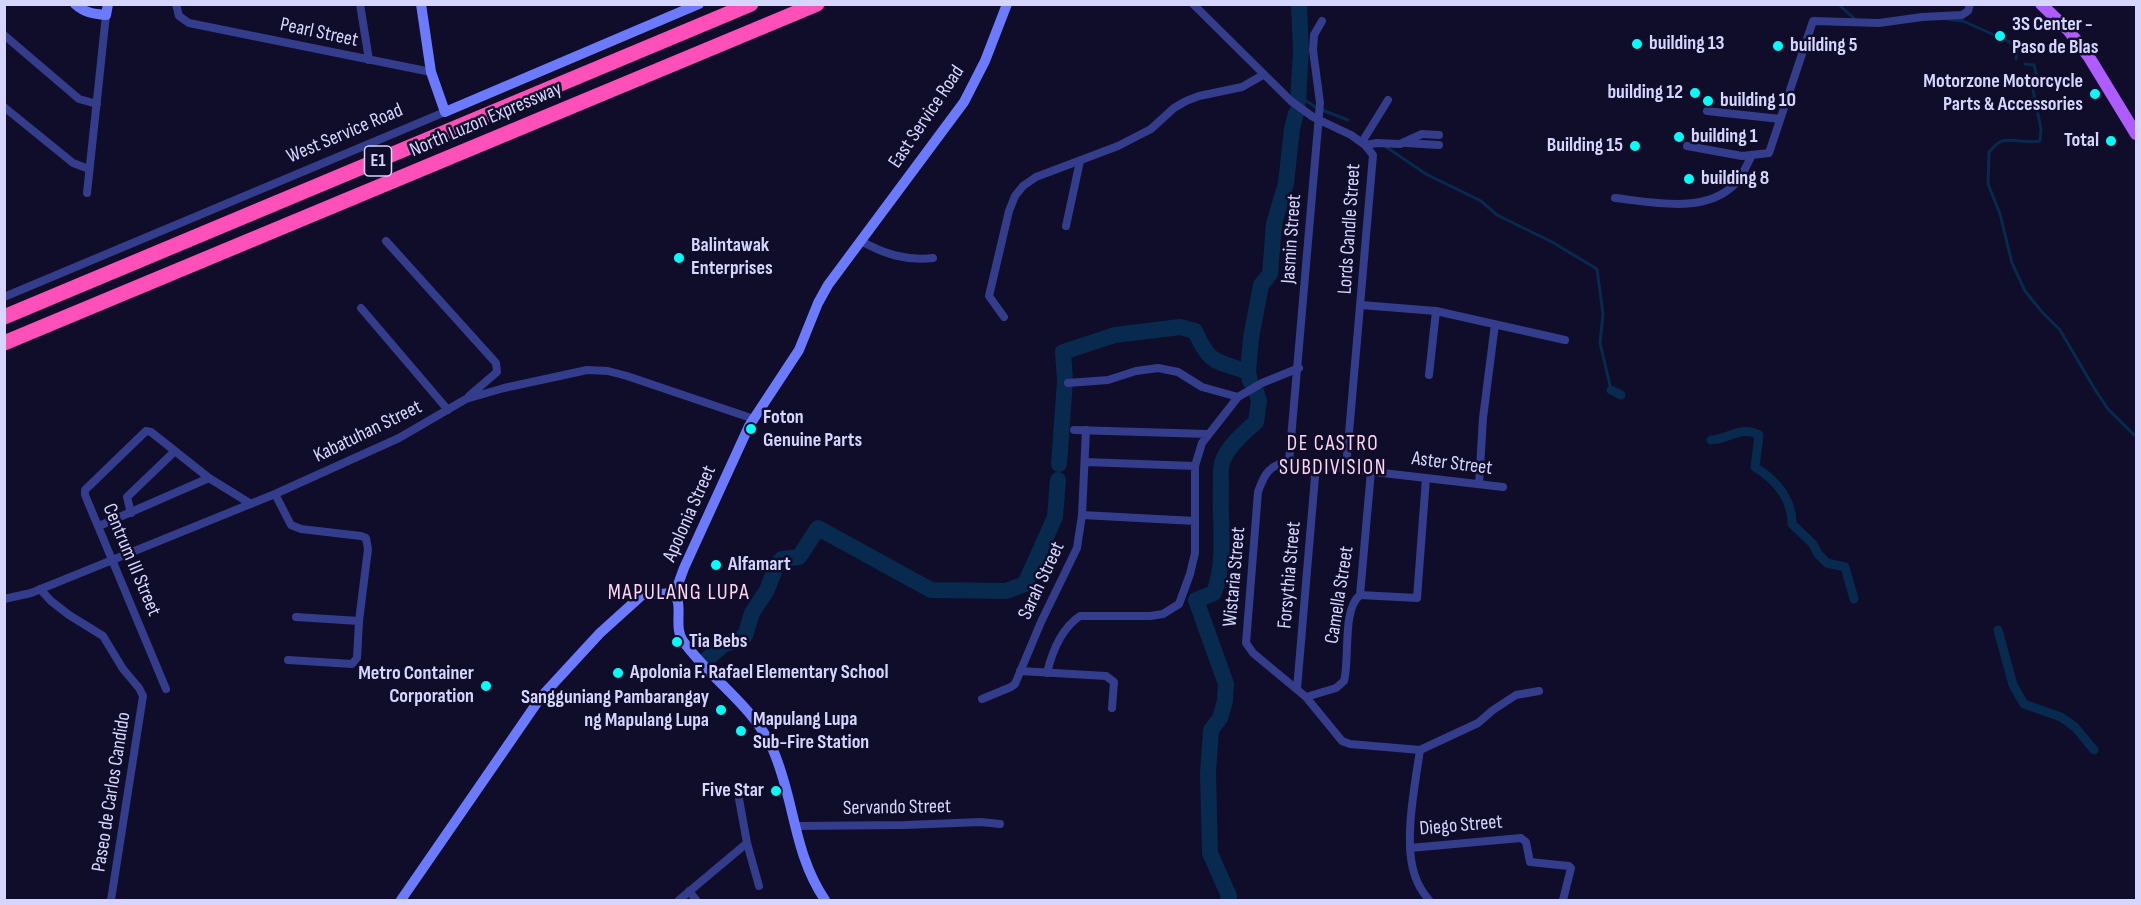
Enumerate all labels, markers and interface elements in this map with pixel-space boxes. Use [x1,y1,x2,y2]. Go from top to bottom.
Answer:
street label: Pearl Street [278,13,360,53]
place label: 3S Center - Paso de Blas [2012,13,2098,60]
marker: 3S Center - Paso de Blas [1993,29,2007,43]
place label: building 13 [1649,32,1725,56]
place label: building 5 [1790,34,1858,58]
marker: building 13 [1630,37,1644,51]
marker: building 5 [1771,39,1785,53]
street label: East Service Road [884,61,970,173]
place label: Motorzone Motorcycle Parts & Accessories [1923,70,2083,117]
street label: North Luzon Expressway [406,77,566,163]
place label: building 12 [1607,81,1683,105]
marker: building 12 [1688,86,1702,100]
marker: Motorzone Motorcycle Parts & Accessories [2088,87,2102,101]
place label: building 10 [1720,89,1796,113]
marker: building 10 [1701,94,1715,108]
street label: West Service Road [283,99,407,169]
place label: building 1 [1691,125,1758,149]
place label: Total [2064,129,2099,153]
marker: building 1 [1672,130,1686,144]
place label: Building 15 [1547,134,1623,158]
marker: Total [2104,134,2118,148]
marker: Building 15 [1628,139,1642,153]
road number: E1 [364,146,392,176]
street label: Lords Candle Street [1333,163,1367,295]
place label: building 8 [1701,167,1769,191]
marker: building 8 [1682,172,1696,186]
street label: Jasmin Street [1277,194,1307,284]
place label: Balintawak Enterprises [691,234,773,281]
marker: Balintawak Enterprises [672,251,686,265]
street label: Kabatuhan Street [310,396,426,468]
place label: Foton Genuine Parts [763,406,862,453]
marker: Foton Genuine Parts [744,422,758,436]
district label: DE CASTRO SUBDIVISION [1279,432,1387,482]
street label: Aster Street [1410,447,1494,481]
street label: Apolonia Street [658,462,722,566]
street label: Centrum III Street [97,500,165,620]
street label: Forsythia Street [1273,520,1307,630]
street label: Wistaria Street [1219,526,1251,628]
street label: Sarah Street [1014,538,1070,624]
street label: Camella Street [1320,544,1360,646]
place label: Alfamart [728,553,790,577]
marker: Alfamart [709,558,723,572]
district label: MAPULANG LUPA [608,580,750,606]
place label: Tia Bebs [689,630,747,654]
marker: Tia Bebs [670,635,684,649]
place label: Apolonia F. Rafael Elementary School [630,661,889,685]
place label: Metro Container Corporation [358,662,474,709]
marker: Apolonia F. Rafael Elementary School [611,666,625,680]
marker: Metro Container Corporation [479,679,493,693]
place label: Sangguniang Pambarangay ng Mapulang Lupa [521,686,709,733]
marker: Sangguniang Pambarangay ng Mapulang Lupa [714,703,728,717]
place label: Mapulang Lupa Sub-Fire Station [753,708,869,755]
street label: Paseo de Carlos Candido [88,710,136,874]
marker: Mapulang Lupa Sub-Fire Station [734,724,748,738]
place label: Five Star [702,779,764,803]
marker: Five Star [769,784,783,798]
street label: Servando Street [843,795,951,821]
street label: Diego Street [1419,810,1503,842]

